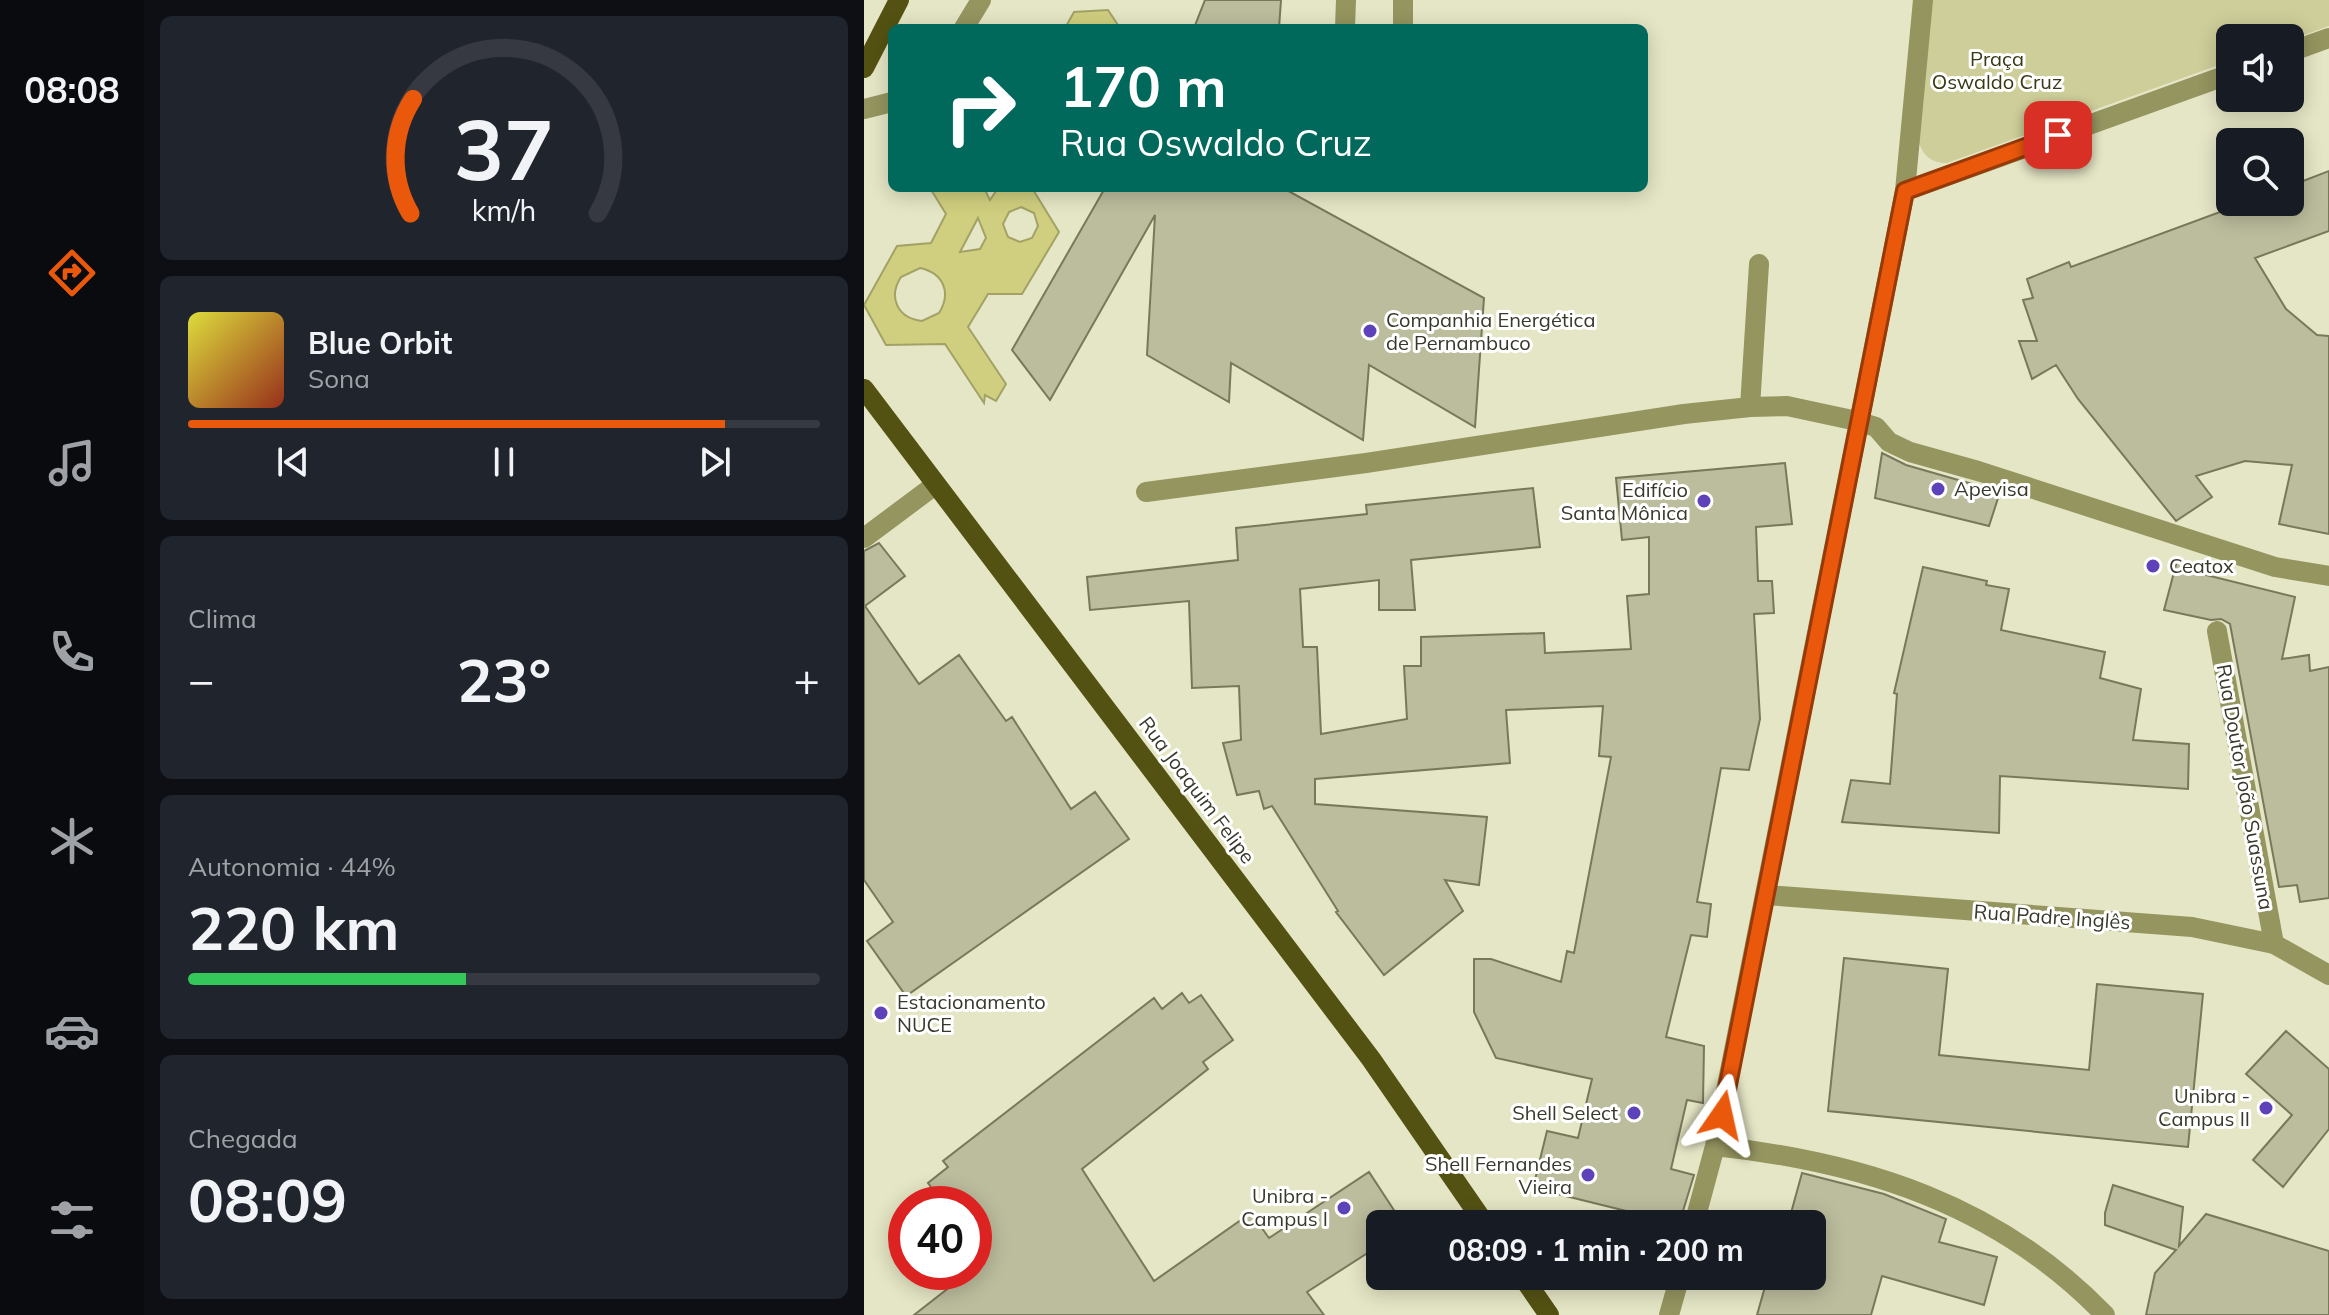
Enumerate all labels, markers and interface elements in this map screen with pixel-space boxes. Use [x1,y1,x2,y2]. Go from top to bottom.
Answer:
map controls [2216,24,2304,216]
button: sound [2216,24,2304,112]
park label: Praça Oswaldo Cruz [1932,46,2062,94]
text: 170 m [1060,51,1227,121]
icon: right [928,56,1032,160]
text: 08:08 [24,67,120,112]
text: 37 [454,95,554,200]
pin [2024,101,2092,169]
icon: arrive [2036,113,2080,157]
text: Rua Oswaldo Cruz [1060,120,1372,165]
button: search [2216,128,2304,216]
text: km/h [472,192,536,228]
icon: directions [44,245,100,301]
place label: Companhia Energética de Pernambuco [1386,307,1595,355]
marker: Companhia Energética de Pernambuco [1361,322,1379,340]
text: Blue Orbit [308,324,452,362]
text: Sona [308,362,370,395]
icon: music [44,435,100,491]
icon: previous [271,440,315,484]
icon: pause [482,440,526,484]
icon: next [693,440,737,484]
place label: Apevisa [1954,476,2029,501]
place label: Edifício Santa Mônica [1561,477,1688,525]
marker: Apevisa [1929,480,1947,498]
marker: Edifício Santa Mônica [1695,492,1713,510]
place label: Ceatox [2169,553,2234,578]
marker: Ceatox [2144,557,2162,575]
text: Clima [188,602,257,635]
icon: phone [44,624,100,680]
text: 23° [457,642,551,717]
text: − [188,652,214,707]
text: + [794,652,820,707]
street label: Rua Doutor João Suassuna [2212,662,2279,912]
street label: Rua Joaquim Felipe [1134,711,1261,868]
icon: climate [44,813,100,869]
text: Autonomia · 44% [188,850,396,883]
text: 220 km [188,890,400,965]
street label: Rua Padre Inglês [1973,899,2131,934]
place label: Estacionamento NUCE [897,989,1046,1037]
icon: car [44,1003,100,1059]
marker: Estacionamento NUCE [872,1004,890,1022]
position arrow [1680,1073,1764,1157]
place label: Unibra - Campus II [2158,1083,2250,1131]
marker: Unibra - Campus II [2257,1099,2275,1117]
place label: Shell Select [1512,1100,1618,1125]
marker: Shell Select [1625,1104,1643,1122]
text: Chegada [188,1122,298,1155]
place label: Shell Fernandes Vieira [1425,1151,1572,1199]
text: 08:09 [188,1162,347,1237]
marker: Shell Fernandes Vieira [1579,1166,1597,1184]
place label: Unibra - Campus I [1241,1183,1328,1231]
speed limit sign: 40 [888,1186,992,1290]
icon: filters [44,1192,100,1248]
marker: Unibra - Campus I [1335,1199,1353,1217]
text: 08:09 · 1 min · 200 m [1448,1231,1744,1269]

